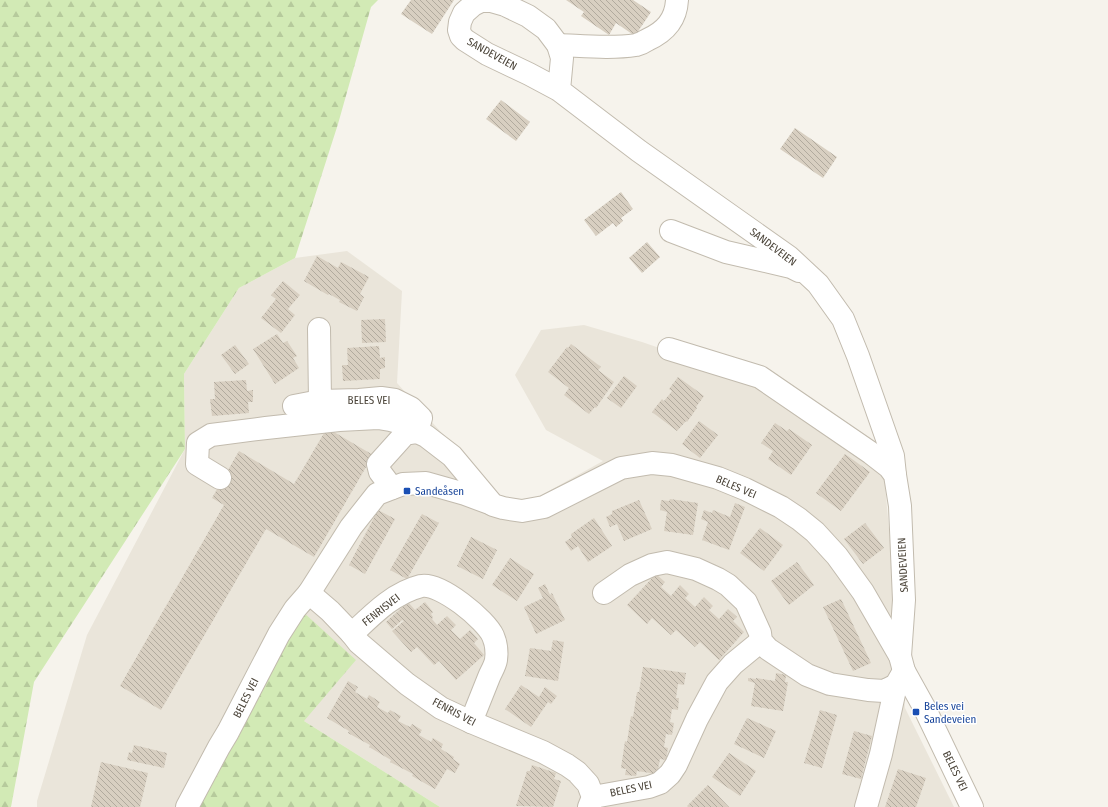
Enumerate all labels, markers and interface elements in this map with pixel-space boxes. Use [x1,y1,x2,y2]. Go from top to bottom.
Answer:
street label: SANDEVEIEN [465,35,519,73]
street label: SANDEVEIEN [747,225,799,269]
street label: BELES VEI [348,394,390,407]
street label: BELES VEI [714,473,758,501]
place label: Sandeåsen [415,485,464,498]
marker: Sandeåsen [402,486,412,496]
street label: SANDEVEIEN [895,537,911,593]
street label: FENRISVEI [359,591,403,629]
street label: BELES VEI [230,676,262,720]
street label: FENRIS VEI [430,695,478,729]
place label: Beles vei Sandeveien [924,700,976,726]
marker: Beles vei Sandeveien [911,707,921,717]
street label: BELES VEI [940,749,970,793]
street label: BELES VEI [609,778,653,800]

